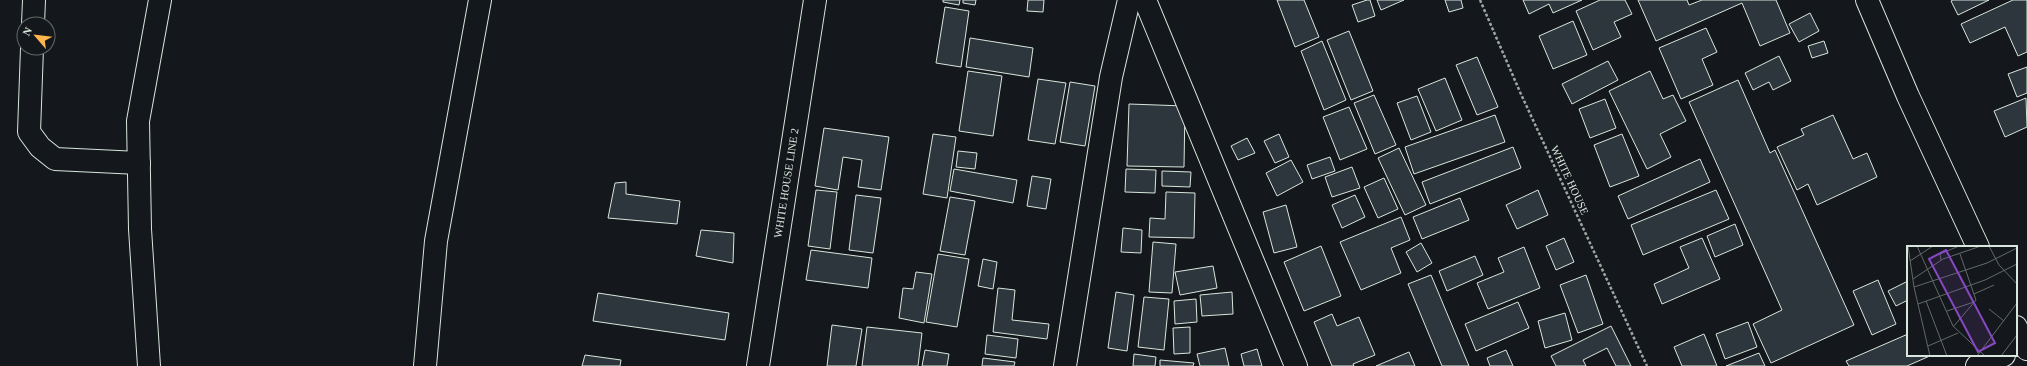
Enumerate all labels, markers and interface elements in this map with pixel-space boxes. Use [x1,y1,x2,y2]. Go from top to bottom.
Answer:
north arrow [16,16,56,56]
text: N [20,25,34,38]
street label: WHITE HOUSE LINE 2 [771,127,801,239]
street label: WHITE HOUSE [1549,144,1591,217]
inset map [1907,246,2017,356]

